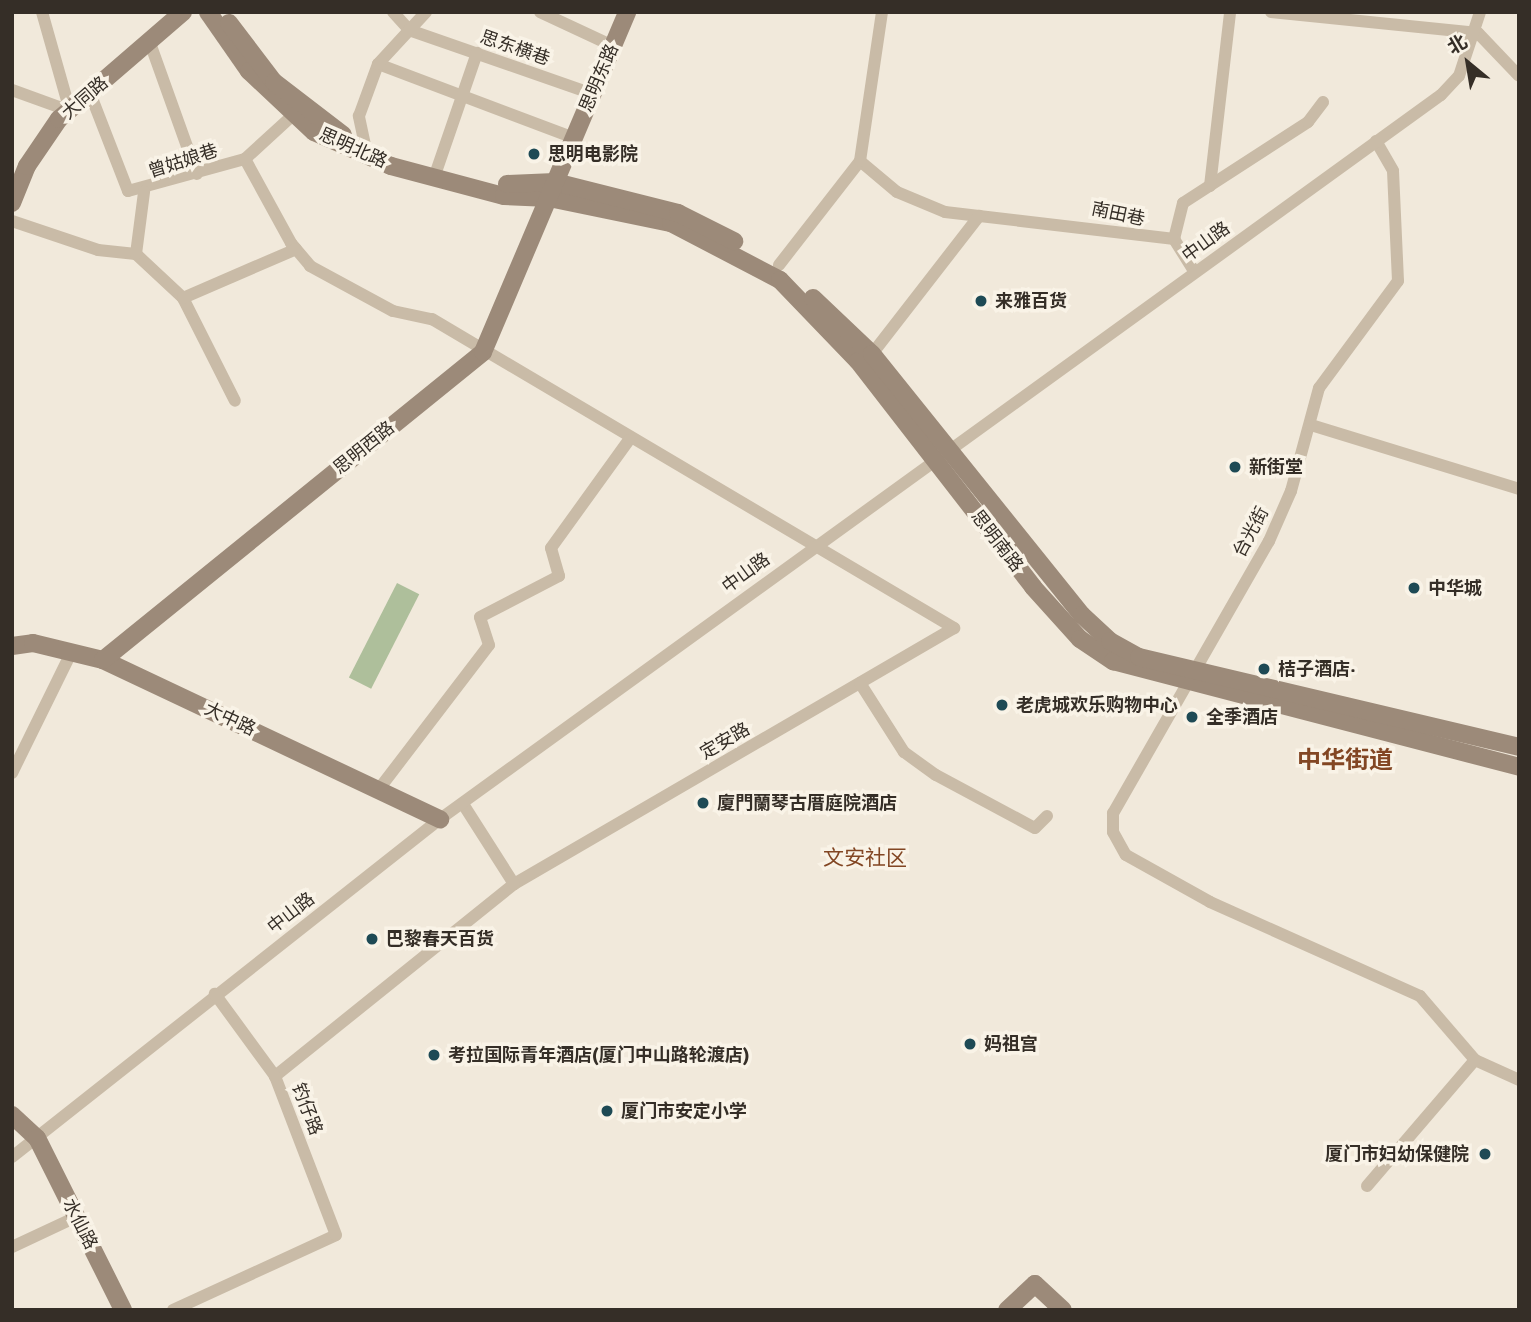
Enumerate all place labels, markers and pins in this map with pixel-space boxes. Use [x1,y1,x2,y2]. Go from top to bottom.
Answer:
place label: 思明电影院 [548,143,638,165]
marker: 思明电影院 [526,146,542,162]
place label: 来雅百货 [995,290,1067,312]
marker: 来雅百货 [973,293,989,309]
place label: 新街堂 [1249,456,1303,478]
marker: 新街堂 [1227,459,1243,475]
place label: 中华城 [1428,577,1482,599]
marker: 中华城 [1406,580,1422,596]
place label: 桔子酒店· [1278,658,1356,680]
marker: 桔子酒店· [1256,661,1272,677]
place label: 老虎城欢乐购物中心 [1016,694,1178,716]
marker: 老虎城欢乐购物中心 [994,697,1010,713]
place label: 全季酒店 [1206,706,1278,728]
marker: 全季酒店 [1184,709,1200,725]
place label: 廈門蘭琴古厝庭院酒店 [717,792,897,814]
marker: 廈門蘭琴古厝庭院酒店 [695,795,711,811]
place label: 巴黎春天百货 [386,928,494,950]
marker: 巴黎春天百货 [364,931,380,947]
place label: 妈祖宫 [984,1033,1038,1055]
marker: 妈祖宫 [962,1036,978,1052]
place label: 考拉国际青年酒店(厦门中山路轮渡店) [448,1044,749,1066]
marker: 考拉国际青年酒店(厦门中山路轮渡店) [426,1047,442,1063]
place label: 厦门市安定小学 [621,1100,747,1122]
marker: 厦门市安定小学 [599,1103,615,1119]
place label: 厦门市妇幼保健院 [1325,1143,1469,1165]
marker: 厦门市妇幼保健院 [1475,1144,1495,1164]

